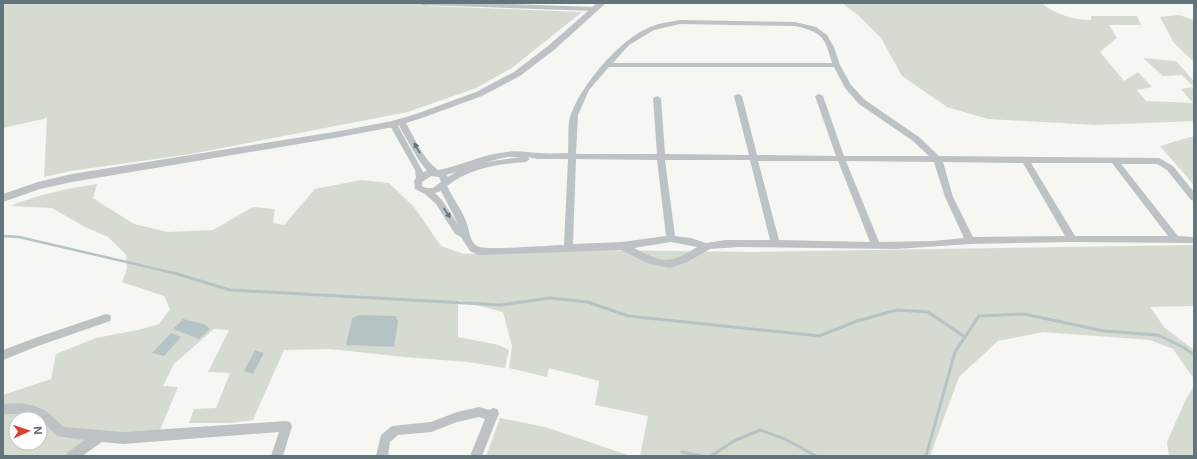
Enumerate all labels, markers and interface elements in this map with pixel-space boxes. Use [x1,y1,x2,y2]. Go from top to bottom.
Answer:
one-way arrow [413,142,420,154]
one-way arrow [443,208,451,218]
north arrow [8,411,48,451]
text: N [31,426,45,435]

